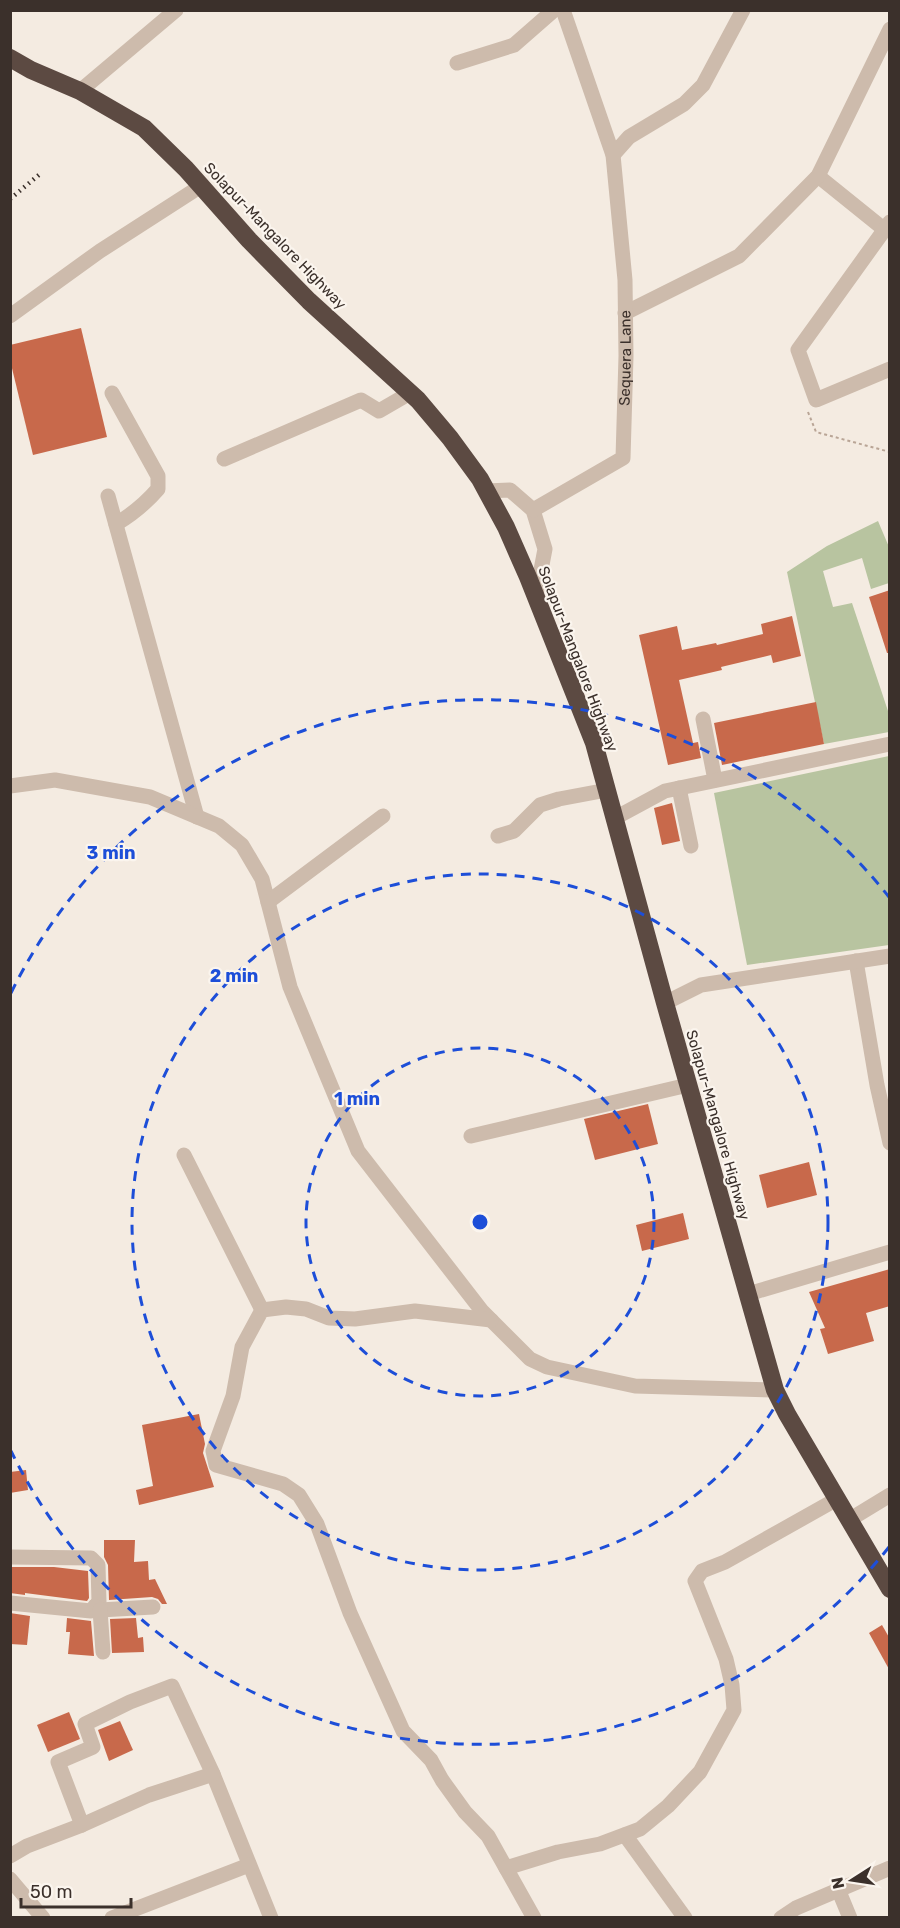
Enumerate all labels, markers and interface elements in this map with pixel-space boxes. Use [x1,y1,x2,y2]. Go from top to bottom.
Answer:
street label: Solapur-Mangalore Highway [200,159,350,313]
street label: Sequera Lane [616,310,635,406]
street label: Solapur-Mangalore Highway [534,564,622,754]
text: 3 min [87,842,135,864]
text: 2 min [210,965,258,987]
street label: Solapur-Mangalore Highway [682,1028,754,1222]
text: 1 min [334,1088,380,1110]
centre of rings [470,1212,490,1232]
north arrow [822,1850,882,1910]
scale bar [21,1871,130,1909]
text: N [827,1875,848,1891]
text: 50 m [30,1881,73,1903]

